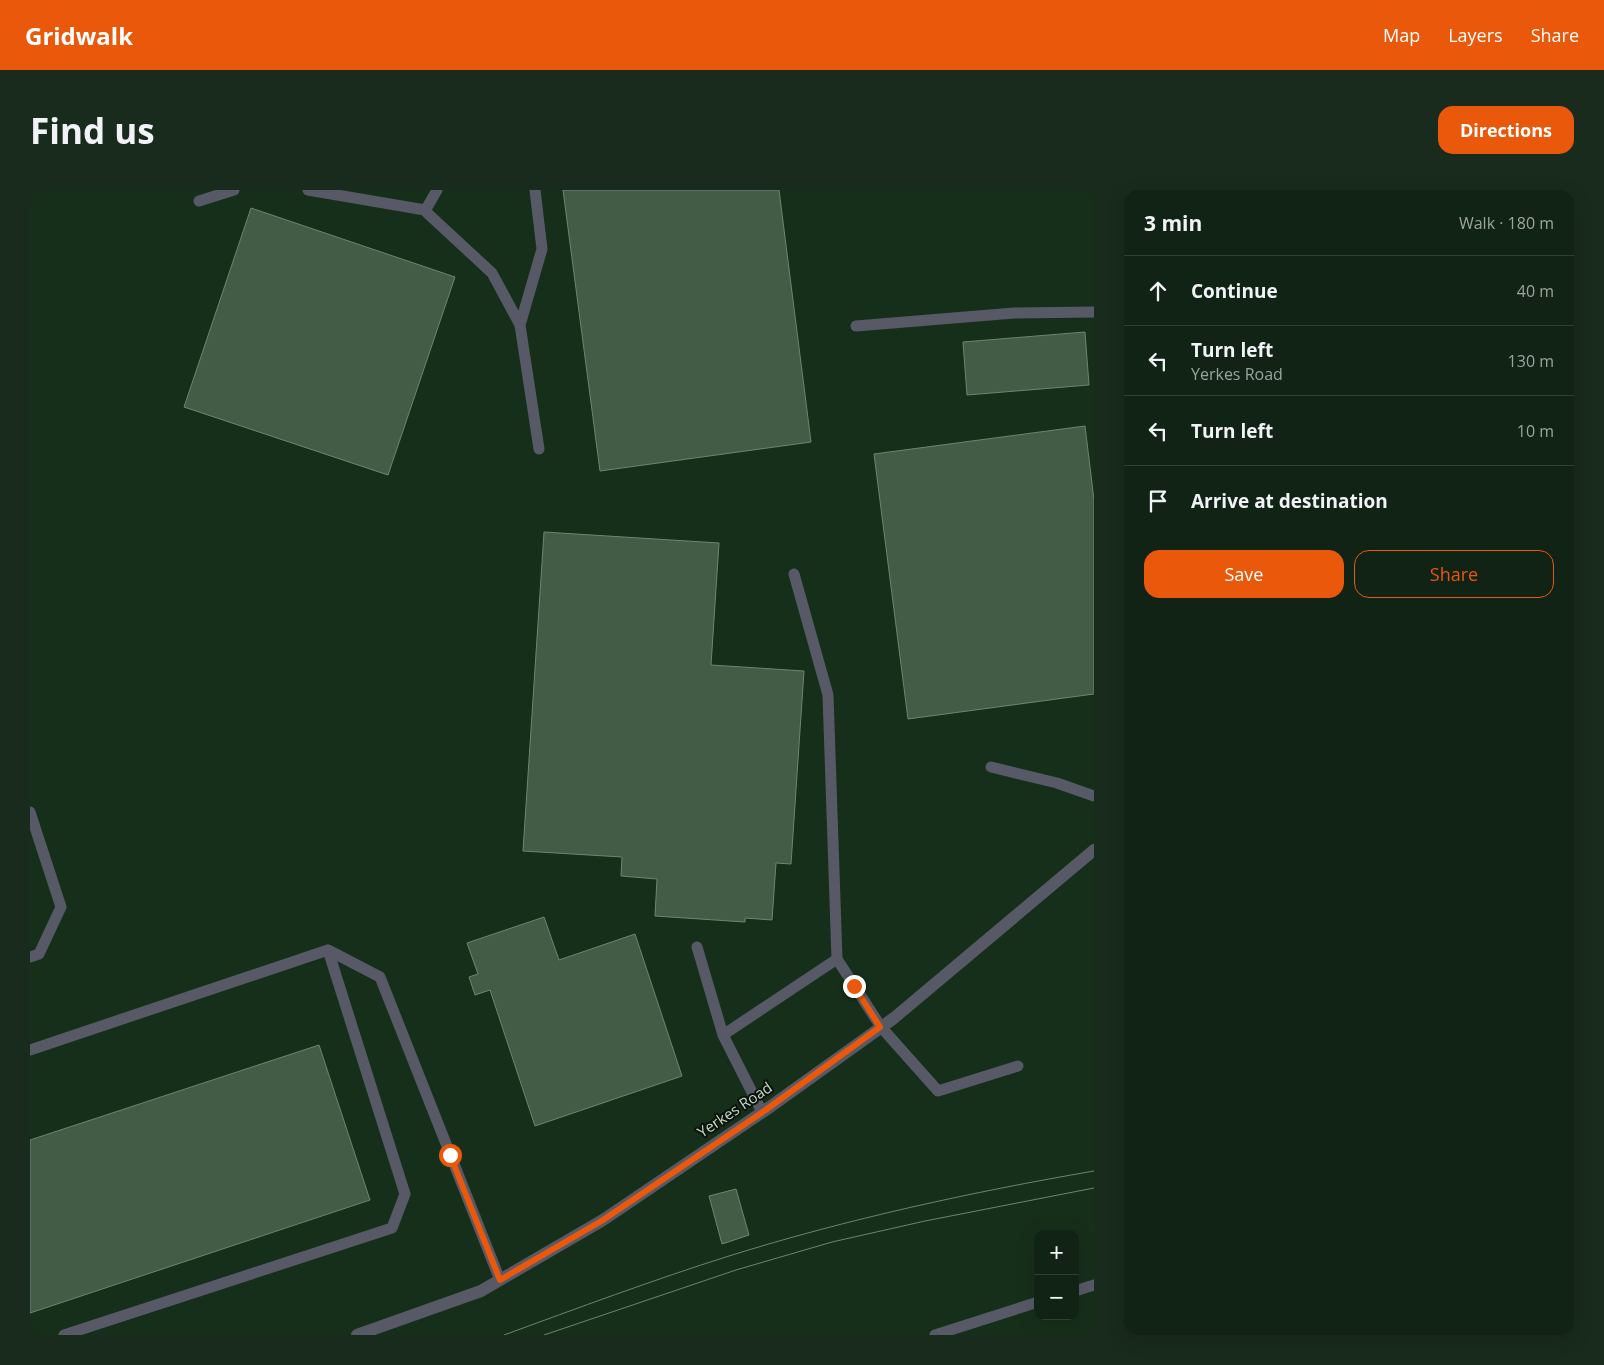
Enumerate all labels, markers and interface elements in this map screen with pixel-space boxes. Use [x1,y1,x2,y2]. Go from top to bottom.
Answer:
text: Gridwalk [25,19,133,52]
text: Map [1383,23,1420,47]
text: Layers [1448,23,1503,47]
text: Share [1531,23,1579,47]
button: Directions [1438,106,1574,154]
text: Find us [30,107,155,154]
text: 3 min [1144,209,1202,237]
text: Walk · 180 m [1459,212,1554,234]
icon: ahead [1144,277,1172,305]
text: Continue [1191,278,1278,304]
text: 40 m [1517,280,1554,302]
text: Turn left [1191,337,1273,363]
icon: left [1144,347,1172,375]
text: 130 m [1508,350,1554,372]
text: Yerkes Road [1191,363,1283,385]
icon: left [1144,417,1172,445]
text: Turn left [1191,418,1273,444]
text: 10 m [1517,420,1554,442]
icon: arrive [1144,487,1172,515]
text: Arrive at destination [1191,488,1388,514]
button: Save [1144,550,1344,598]
button: Share [1354,550,1554,598]
route end [843,975,866,998]
street label: Yerkes Road [693,1077,776,1142]
route start [439,1144,462,1167]
map controls [1034,1230,1079,1320]
button: + [1034,1230,1079,1275]
button: − [1034,1275,1079,1320]

